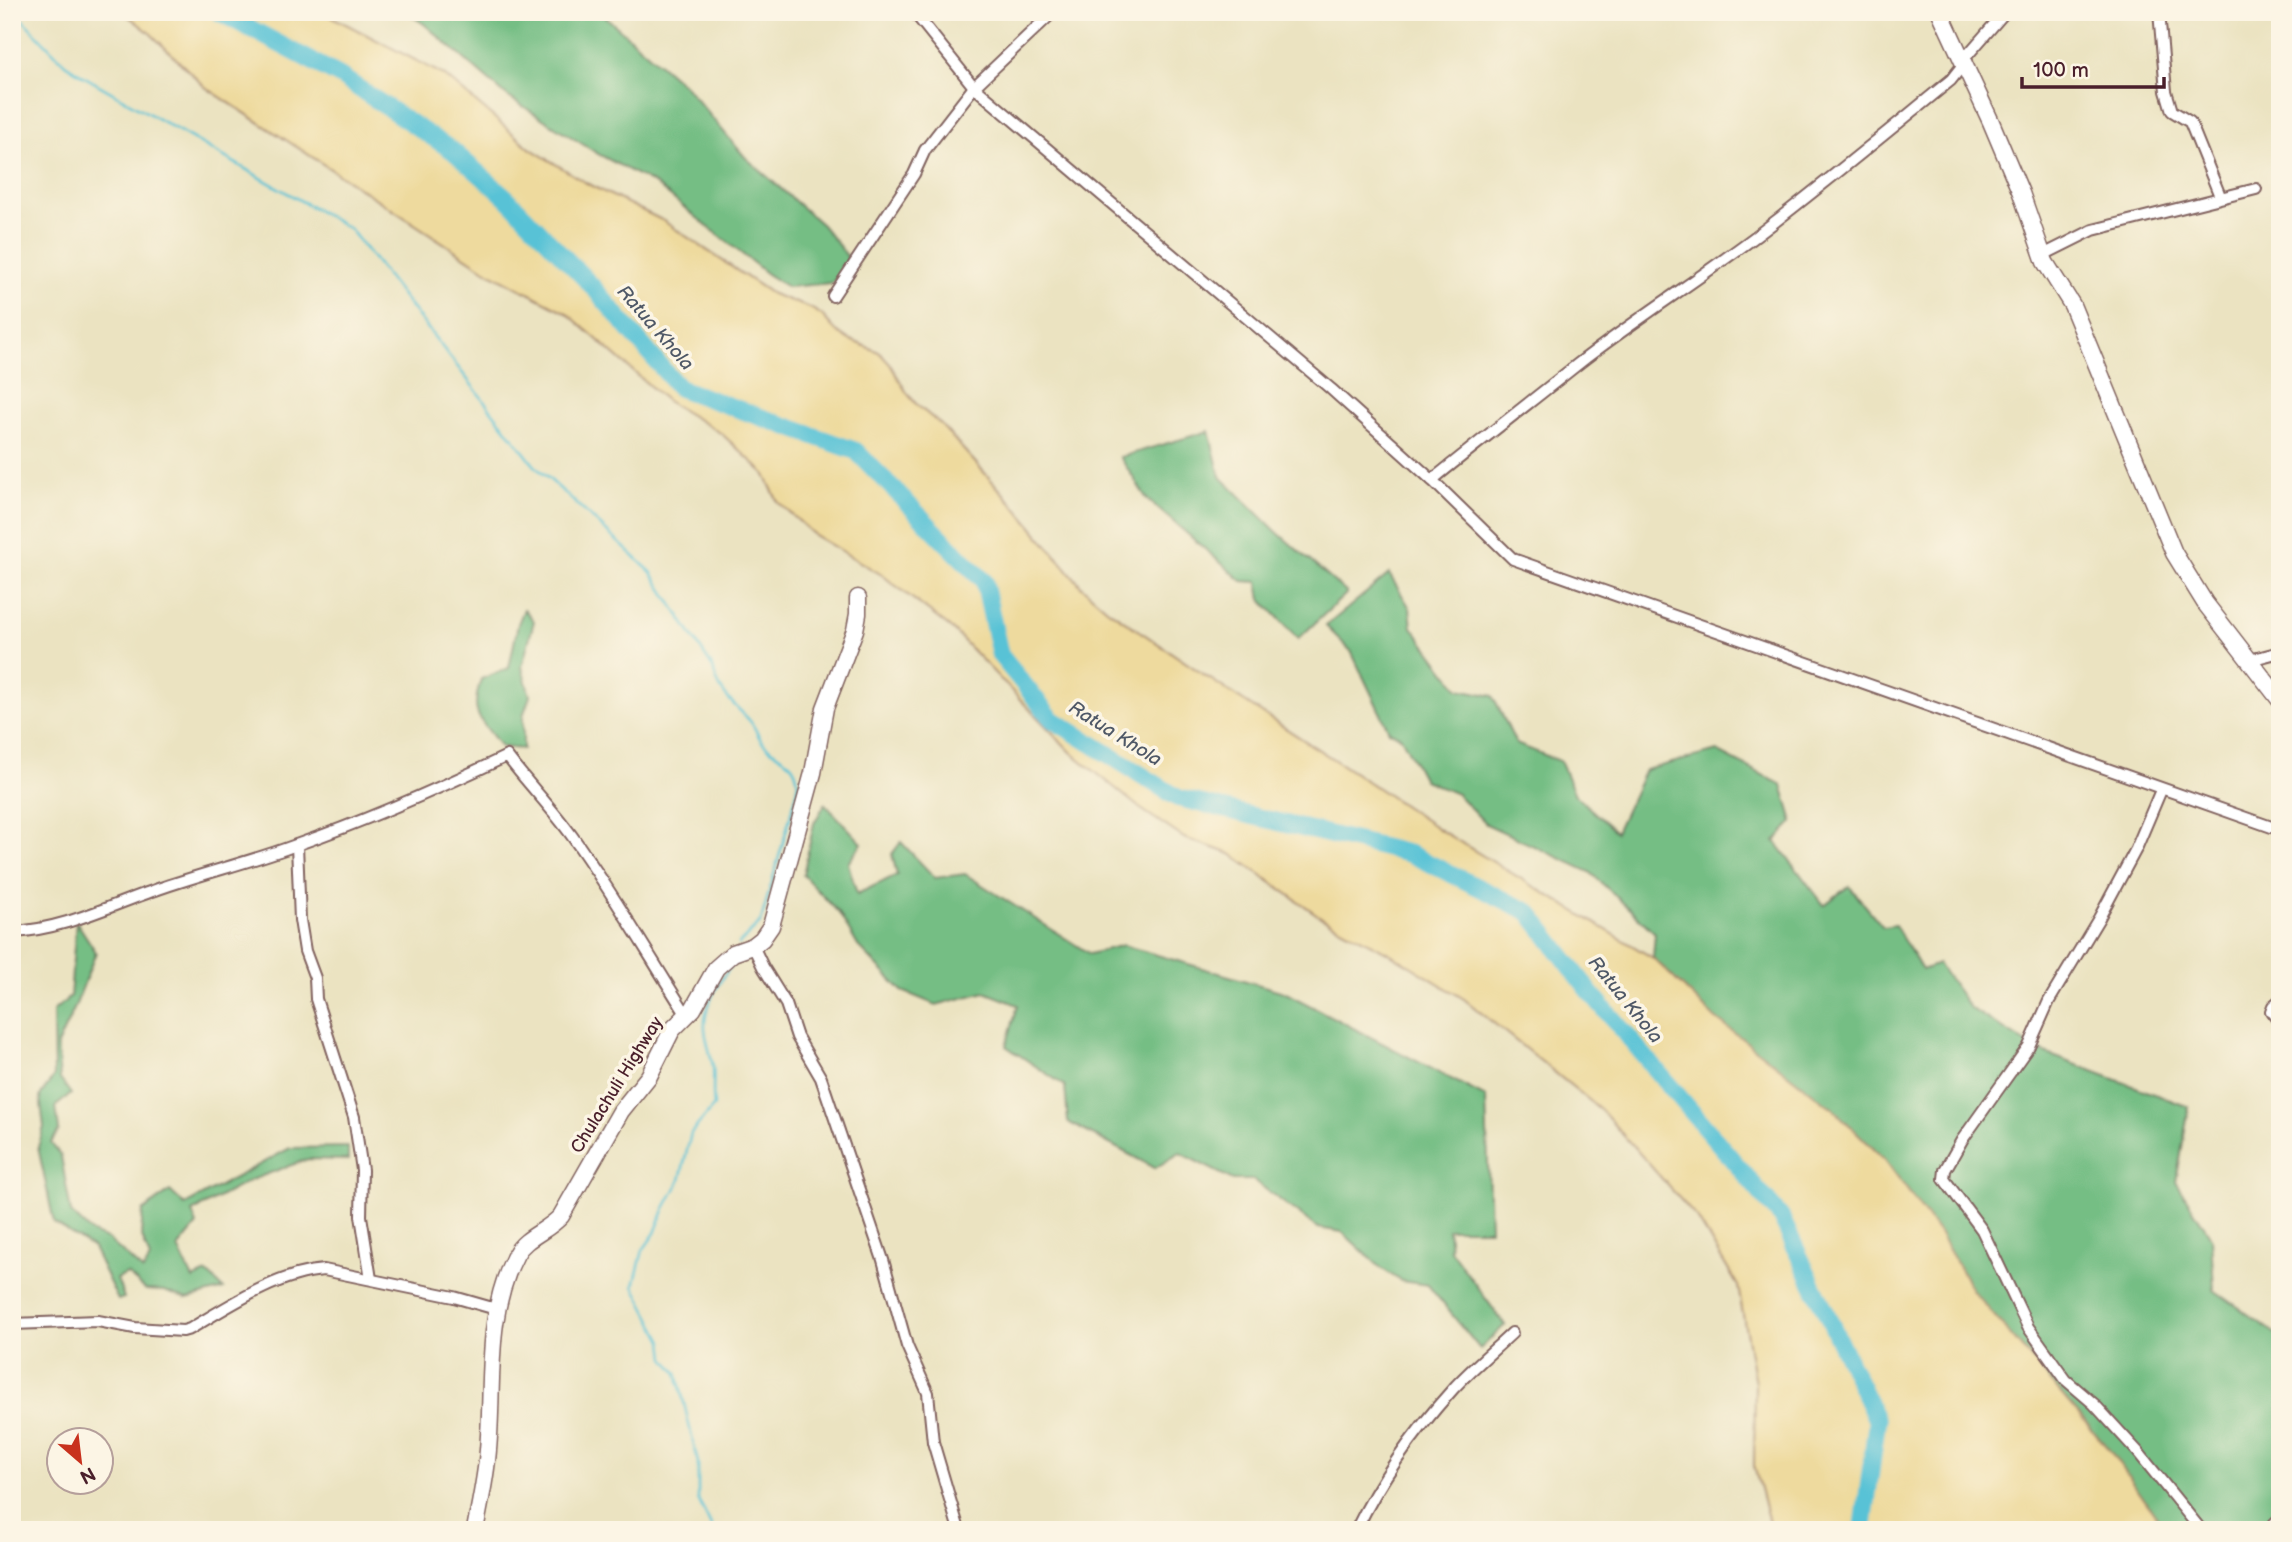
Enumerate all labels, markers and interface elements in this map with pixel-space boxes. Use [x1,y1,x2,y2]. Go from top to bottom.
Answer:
scale bar [2022,46,2164,90]
text: 100 m [2033,58,2089,83]
water label: Ratua Khola [612,281,698,375]
water label: Ratua Khola [1064,696,1166,772]
water label: Ratua Khola [1583,952,1667,1048]
street label: Chulachuli Highway [566,1012,668,1157]
north arrow [46,1426,116,1496]
text: N [76,1461,99,1488]

